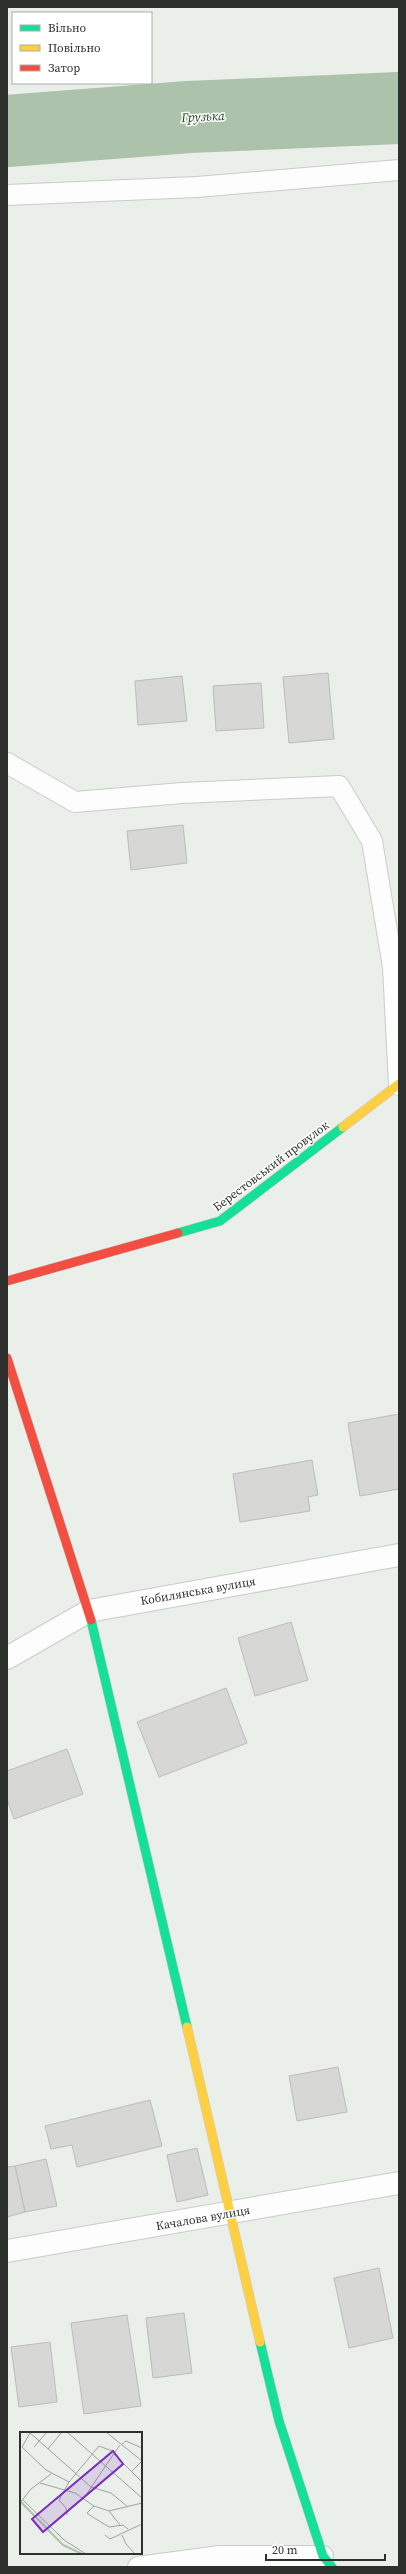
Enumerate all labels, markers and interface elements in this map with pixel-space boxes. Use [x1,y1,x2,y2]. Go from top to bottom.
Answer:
legend [12,12,152,84]
text: Вільно [48,20,87,36]
text: Повільно [48,40,101,56]
text: Затор [48,60,80,76]
water label: Грузька [180,107,225,126]
street label: Берестовський провулок [210,1117,332,1215]
street label: Кобилянська вулиця [139,1573,257,1609]
street label: Качалова вулиця [155,2202,251,2234]
inset map [20,2432,142,2554]
scale bar [266,2536,385,2562]
text: 20 m [272,2542,298,2558]

